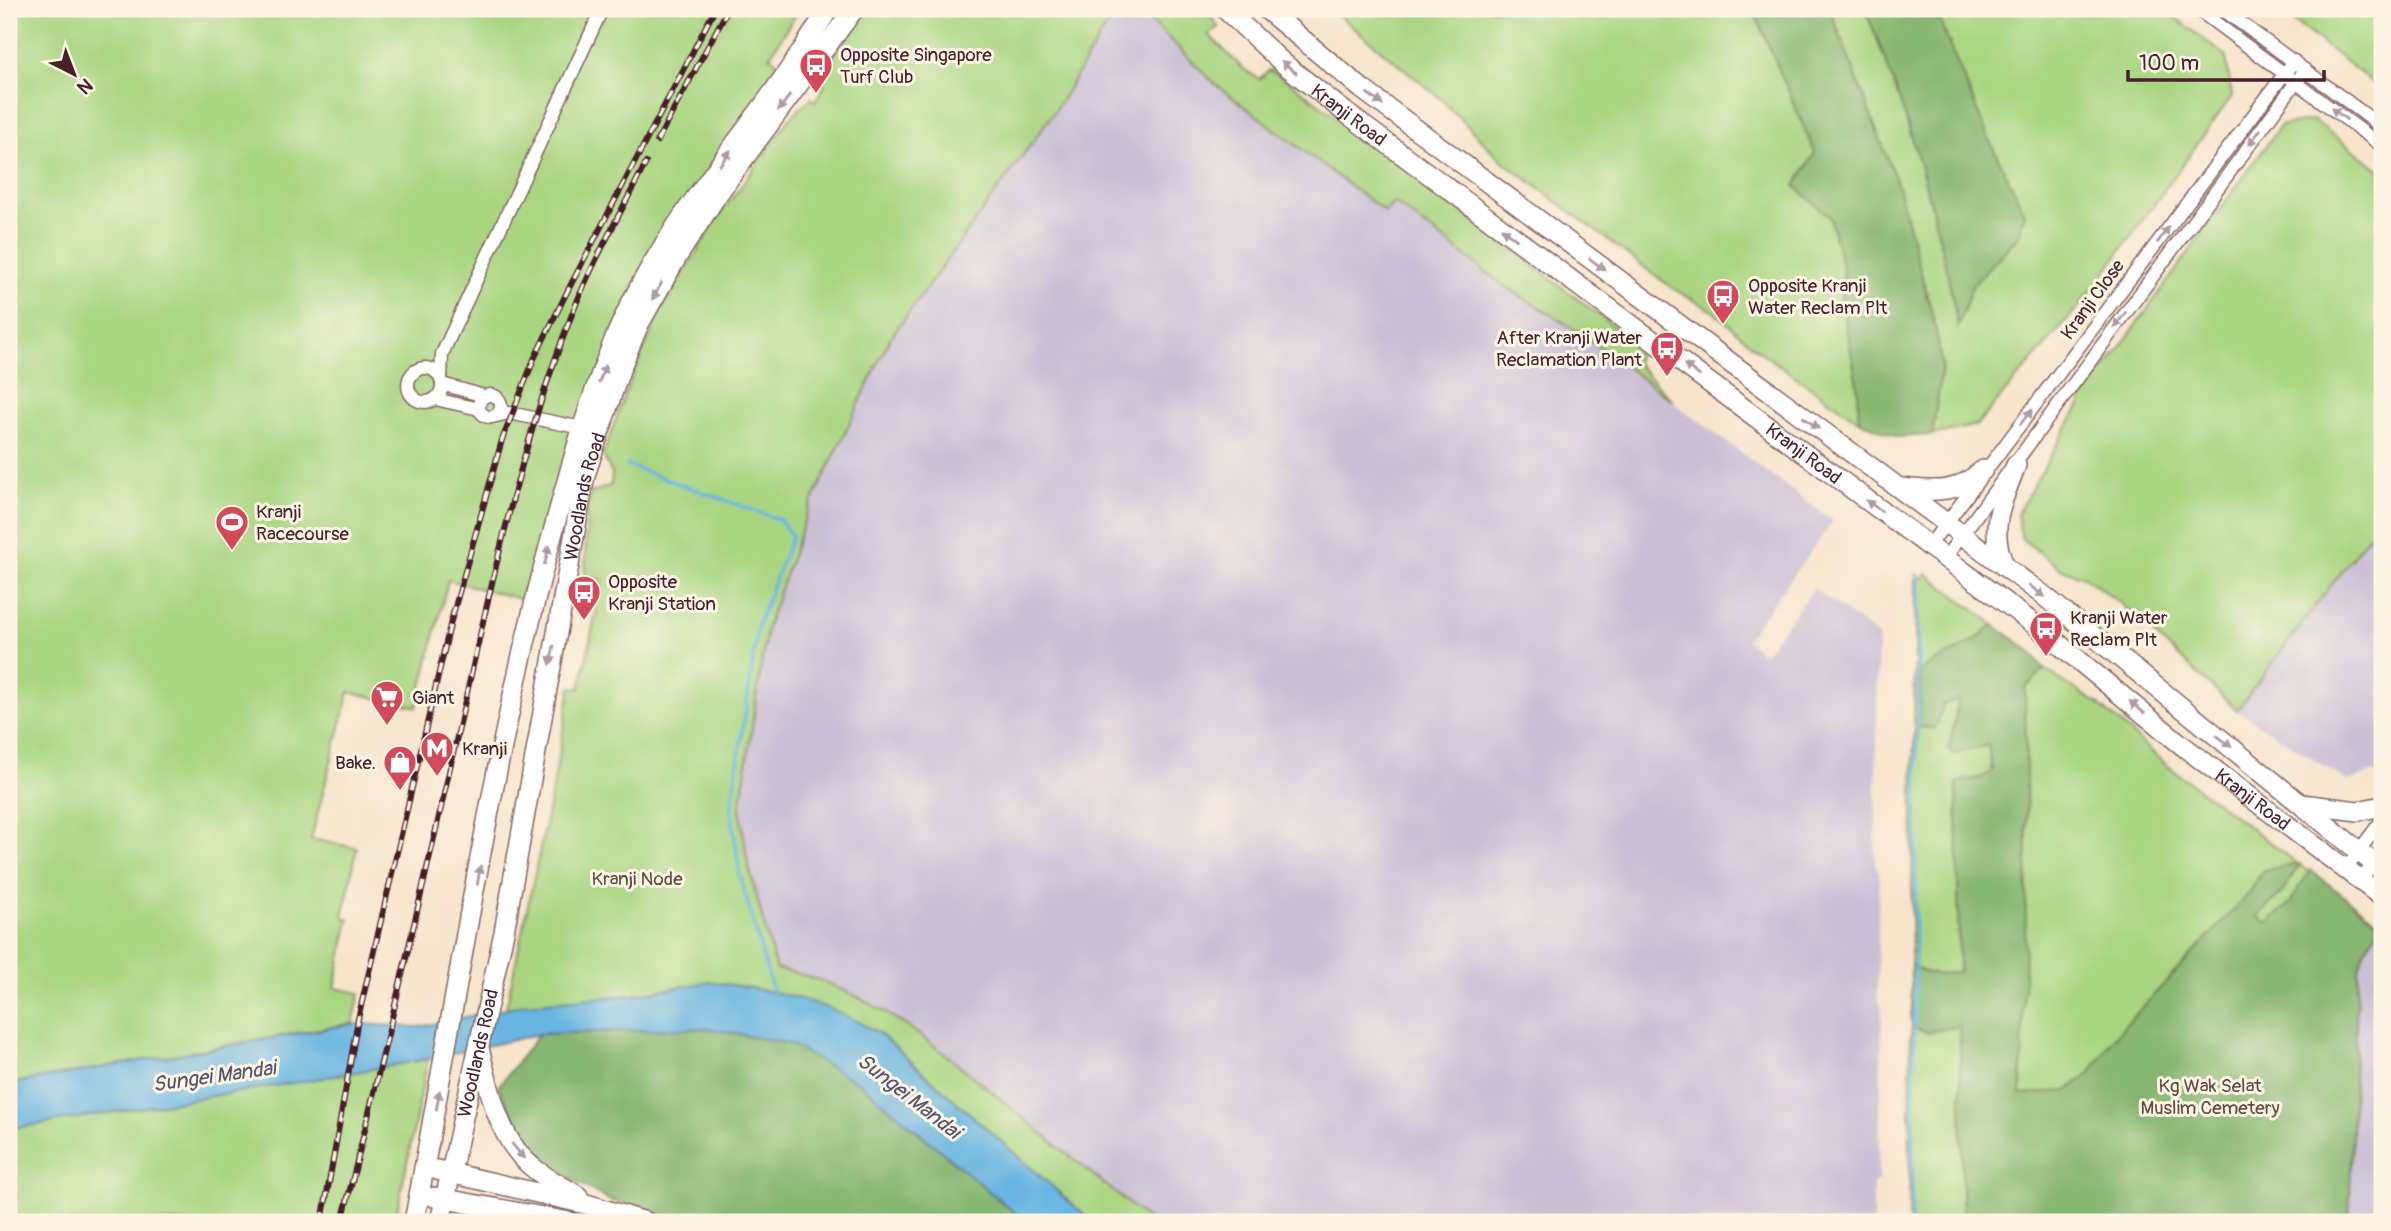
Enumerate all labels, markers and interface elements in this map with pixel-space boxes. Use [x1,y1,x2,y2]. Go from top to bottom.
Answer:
north arrow [38,38,108,108]
scale bar [2128,38,2324,82]
place label: Opposite Singapore Turf Club [840,43,992,89]
bus stop icon: Opposite Singapore Turf Club [797,46,835,95]
text: 100 m [2139,50,2199,77]
one-way arrow [1280,60,1297,75]
text: N [72,73,98,99]
street label: Kranji Road [1306,79,1391,152]
one-way arrow [1366,92,1384,106]
one-way arrow [777,93,791,112]
one-way arrow [2330,107,2348,121]
one-way arrow [2248,128,2262,146]
one-way arrow [718,149,732,167]
one-way arrow [2155,226,2169,244]
one-way arrow [1500,227,1518,241]
street label: Kranji Close [2056,254,2130,344]
one-way arrow [1588,257,1606,271]
place label: Opposite Kranji Water Reclam Plt [1748,274,1888,320]
bus stop icon: Opposite Kranji Water Reclam Plt [1704,277,1742,326]
one-way arrow [651,281,662,301]
one-way arrow [2113,311,2127,329]
place label: After Kranji Water Reclamation Plant [1496,326,1642,372]
bus stop icon: After Kranji Water Reclamation Plant [1648,329,1686,378]
one-way arrow [597,363,608,384]
one-way arrow [1682,363,1701,377]
one-way arrow [2019,409,2034,427]
one-way arrow [1802,416,1820,430]
street label: Kranji Road [1761,418,1846,490]
street label: Woodlands Road [559,429,611,562]
one-way arrow [1865,499,1883,513]
place label: Kranji Racecourse [256,500,350,546]
sports icon: Kranji Racecourse [213,503,251,552]
one-way arrow [542,544,553,566]
place label: Opposite Kranji Station [608,570,716,616]
bus stop icon: Opposite Kranji Station [565,573,603,622]
one-way arrow [2027,583,2045,598]
place label: Kranji Water Reclam Plt [2070,606,2168,652]
bus stop icon: Kranji Water Reclam Plt [2027,609,2065,658]
one-way arrow [547,645,558,667]
supermarket icon: Giant [368,678,406,727]
place label: Giant [412,686,455,710]
one-way arrow [2129,700,2146,715]
metro station icon: Kranji [418,729,456,778]
one-way arrow [2215,733,2233,748]
place label: Kranji [462,737,507,761]
shop icon: Bake. [381,743,419,792]
place label: Bake. [335,751,376,775]
street label: Kranji Road [2210,764,2295,836]
one-way arrow [474,864,485,886]
park label: Kranji Node [591,867,683,891]
street label: Woodlands Road [452,987,504,1120]
water label: Sungei Mandai [852,1048,968,1147]
water label: Sungei Mandai [151,1054,280,1098]
park label: Kg Wak Selat Muslim Cemetery [2140,1074,2280,1120]
one-way arrow [433,1089,444,1111]
one-way arrow [510,1143,525,1160]

